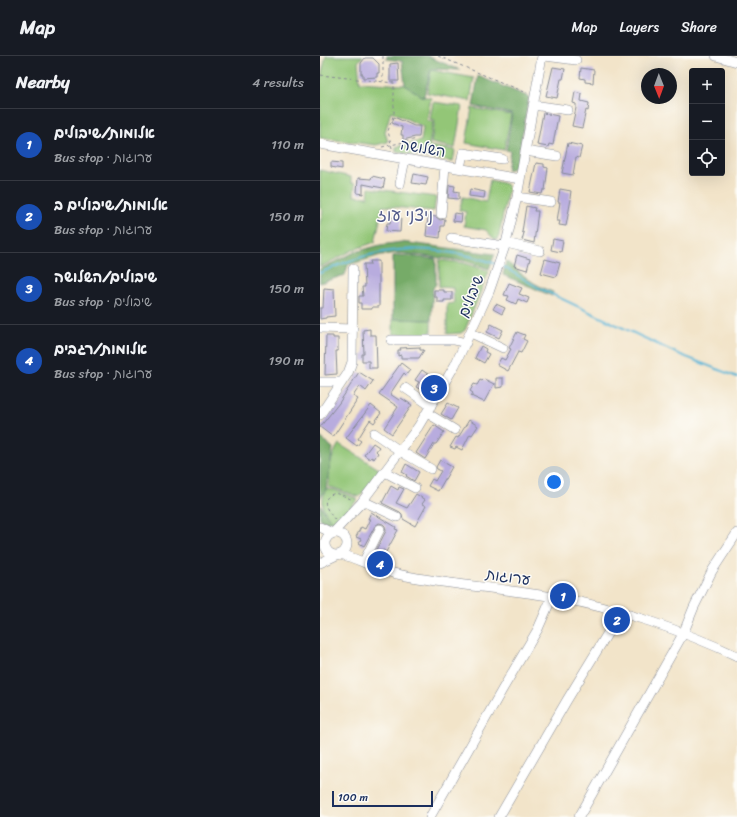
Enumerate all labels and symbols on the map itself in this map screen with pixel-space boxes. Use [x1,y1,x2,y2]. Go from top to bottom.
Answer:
north arrow [641,68,677,104]
street label: השלושה [398,131,448,165]
district label: ניצני עוז [377,200,433,230]
street label: שיבולים [451,270,491,322]
pin: 3 [421,373,447,403]
your location [544,472,564,492]
pin: 4 [367,549,393,579]
street label: ערוגות [483,561,532,593]
pin: 1 [550,581,576,611]
pin: 2 [604,605,630,635]
scale bar [332,789,433,808]

